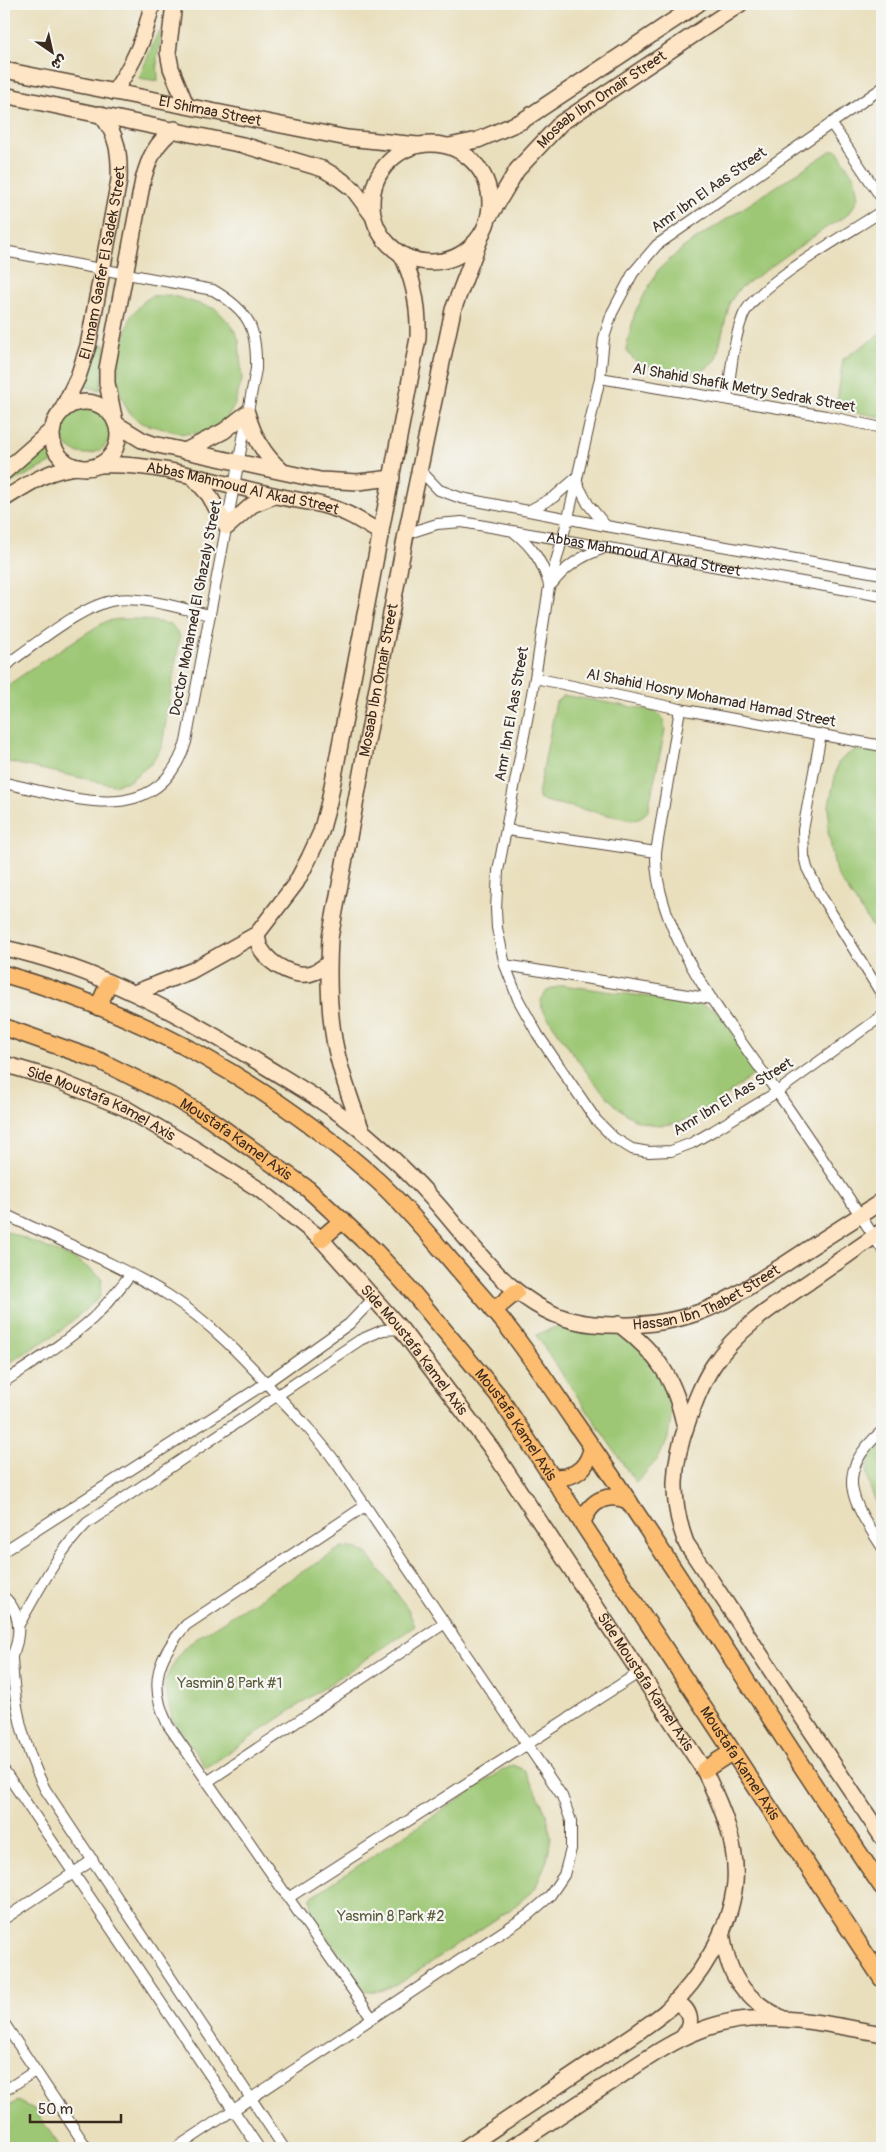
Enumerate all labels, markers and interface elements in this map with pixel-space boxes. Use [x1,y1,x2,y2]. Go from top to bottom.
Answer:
north arrow [28,28,78,78]
street label: Mosaab Ibn Omair Street [533,46,671,152]
text: ش [48,51,70,74]
street label: El Shimaa Street [157,91,264,130]
street label: Amr Ibn El Aas Street [648,142,771,237]
street label: El Imam Gaafer El Sadek Street [75,165,129,362]
street label: Al Shahid Shafik Metry Sedrak Street [631,359,858,417]
street label: Abbas Mahmoud Al Akad Street [145,458,342,519]
street label: Doctor Mohamed El Ghazaly Street [166,498,226,717]
street label: Abbas Mahmoud Al Akad Street [545,528,743,581]
street label: Mosaab Ibn Omair Street [355,601,402,758]
street label: Amr Ibn El Aas Street [491,644,533,783]
street label: Al Shahid Hosny Mohamad Hamad Street [585,664,838,732]
street label: Amr Ibn El Aas Street [670,1053,797,1140]
street label: Side Moustafa Kamel Axis [24,1062,179,1145]
street label: Moustafa Kamel Axis [176,1094,296,1184]
street label: Hassan Ibn Thabet Street [632,1260,784,1334]
street label: Side Moustafa Kamel Axis [356,1281,472,1419]
street label: Moustafa Kamel Axis [471,1365,561,1485]
street label: Side Moustafa Kamel Axis [593,1609,698,1755]
park label: Yasmin 8 Park #1 [177,1674,282,1693]
street label: Moustafa Kamel Axis [696,1703,784,1824]
park label: Yasmin 8 Park #2 [336,1907,445,1926]
scale bar [30,2092,121,2124]
text: 50 m [38,2100,73,2119]

